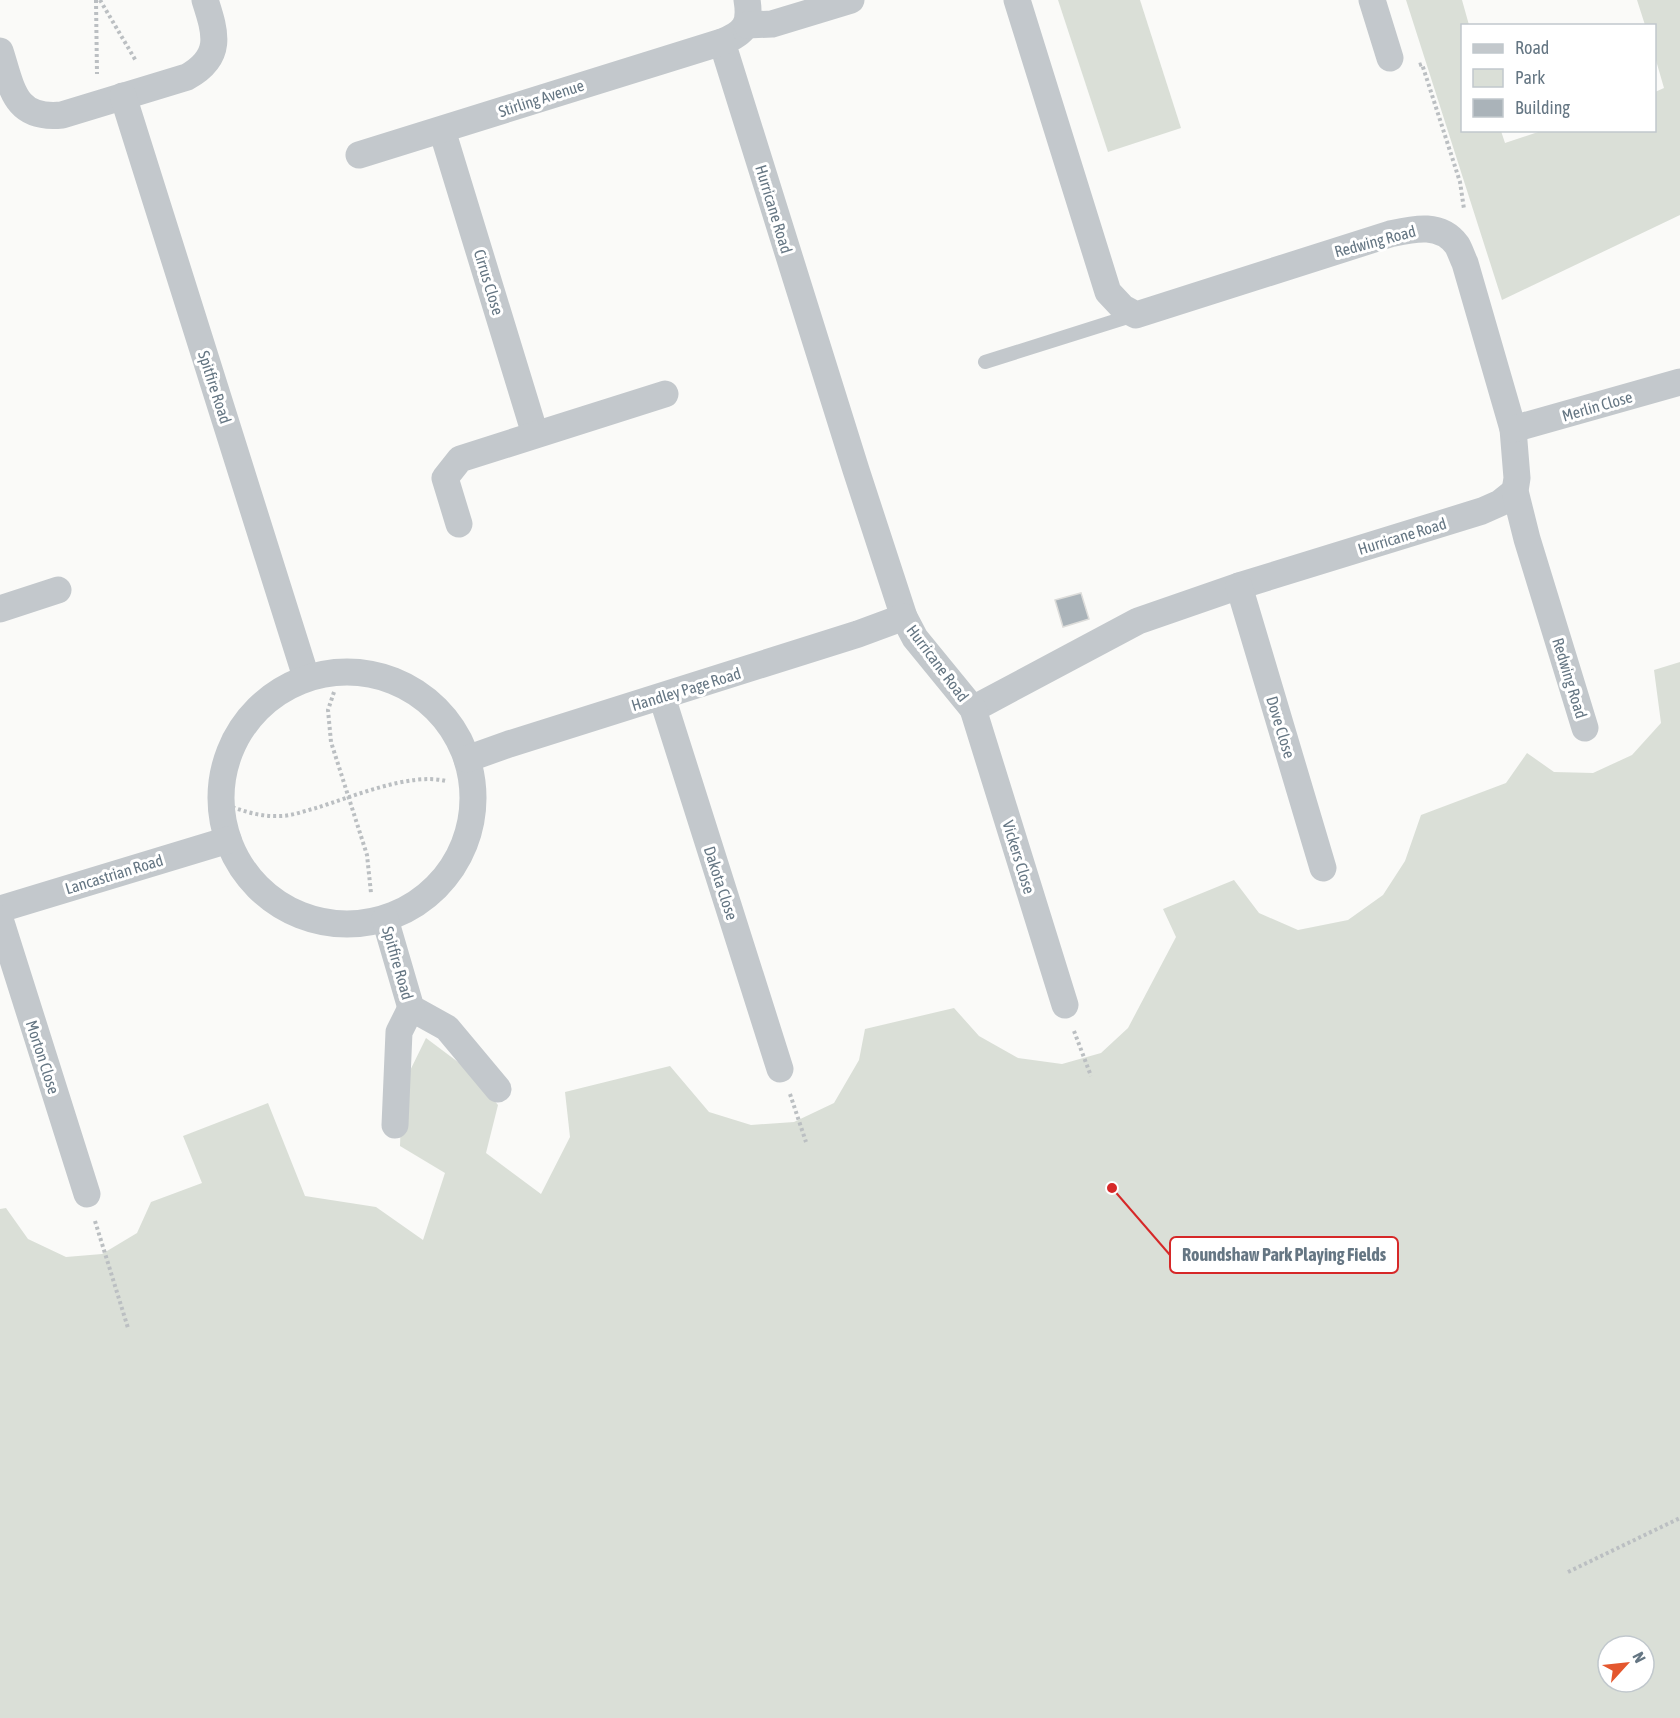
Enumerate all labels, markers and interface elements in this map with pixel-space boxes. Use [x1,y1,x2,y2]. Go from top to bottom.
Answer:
legend [1461,24,1656,132]
text: Road [1515,37,1549,58]
text: Park [1515,67,1545,88]
street label: Stirling Avenue [496,76,586,121]
text: Building [1515,97,1570,118]
street label: Hurricane Road [752,163,796,255]
street label: Redwing Road [1332,222,1418,261]
street label: Cirrus Close [471,247,507,317]
street label: Spitfire Road [194,348,235,426]
street label: Merlin Close [1560,387,1634,425]
street label: Hurricane Road [1356,514,1448,558]
street label: Hurricane Road [903,621,973,705]
street label: Redwing Road [1548,635,1591,721]
street label: Handley Page Road [629,664,743,715]
street label: Dove Close [1263,694,1299,760]
street label: Vickers Close [999,818,1039,896]
street label: Dakota Close [701,844,741,922]
street label: Lancastrian Road [63,851,165,897]
street label: Spitfire Road [378,924,417,1002]
street label: Morton Close [23,1018,63,1096]
callout: Roundshaw Park Playing Fields [1170,1237,1398,1273]
text: Roundshaw Park Playing Fields [1182,1244,1387,1265]
north arrow [1596,1634,1656,1694]
text: N [1629,1649,1650,1665]

